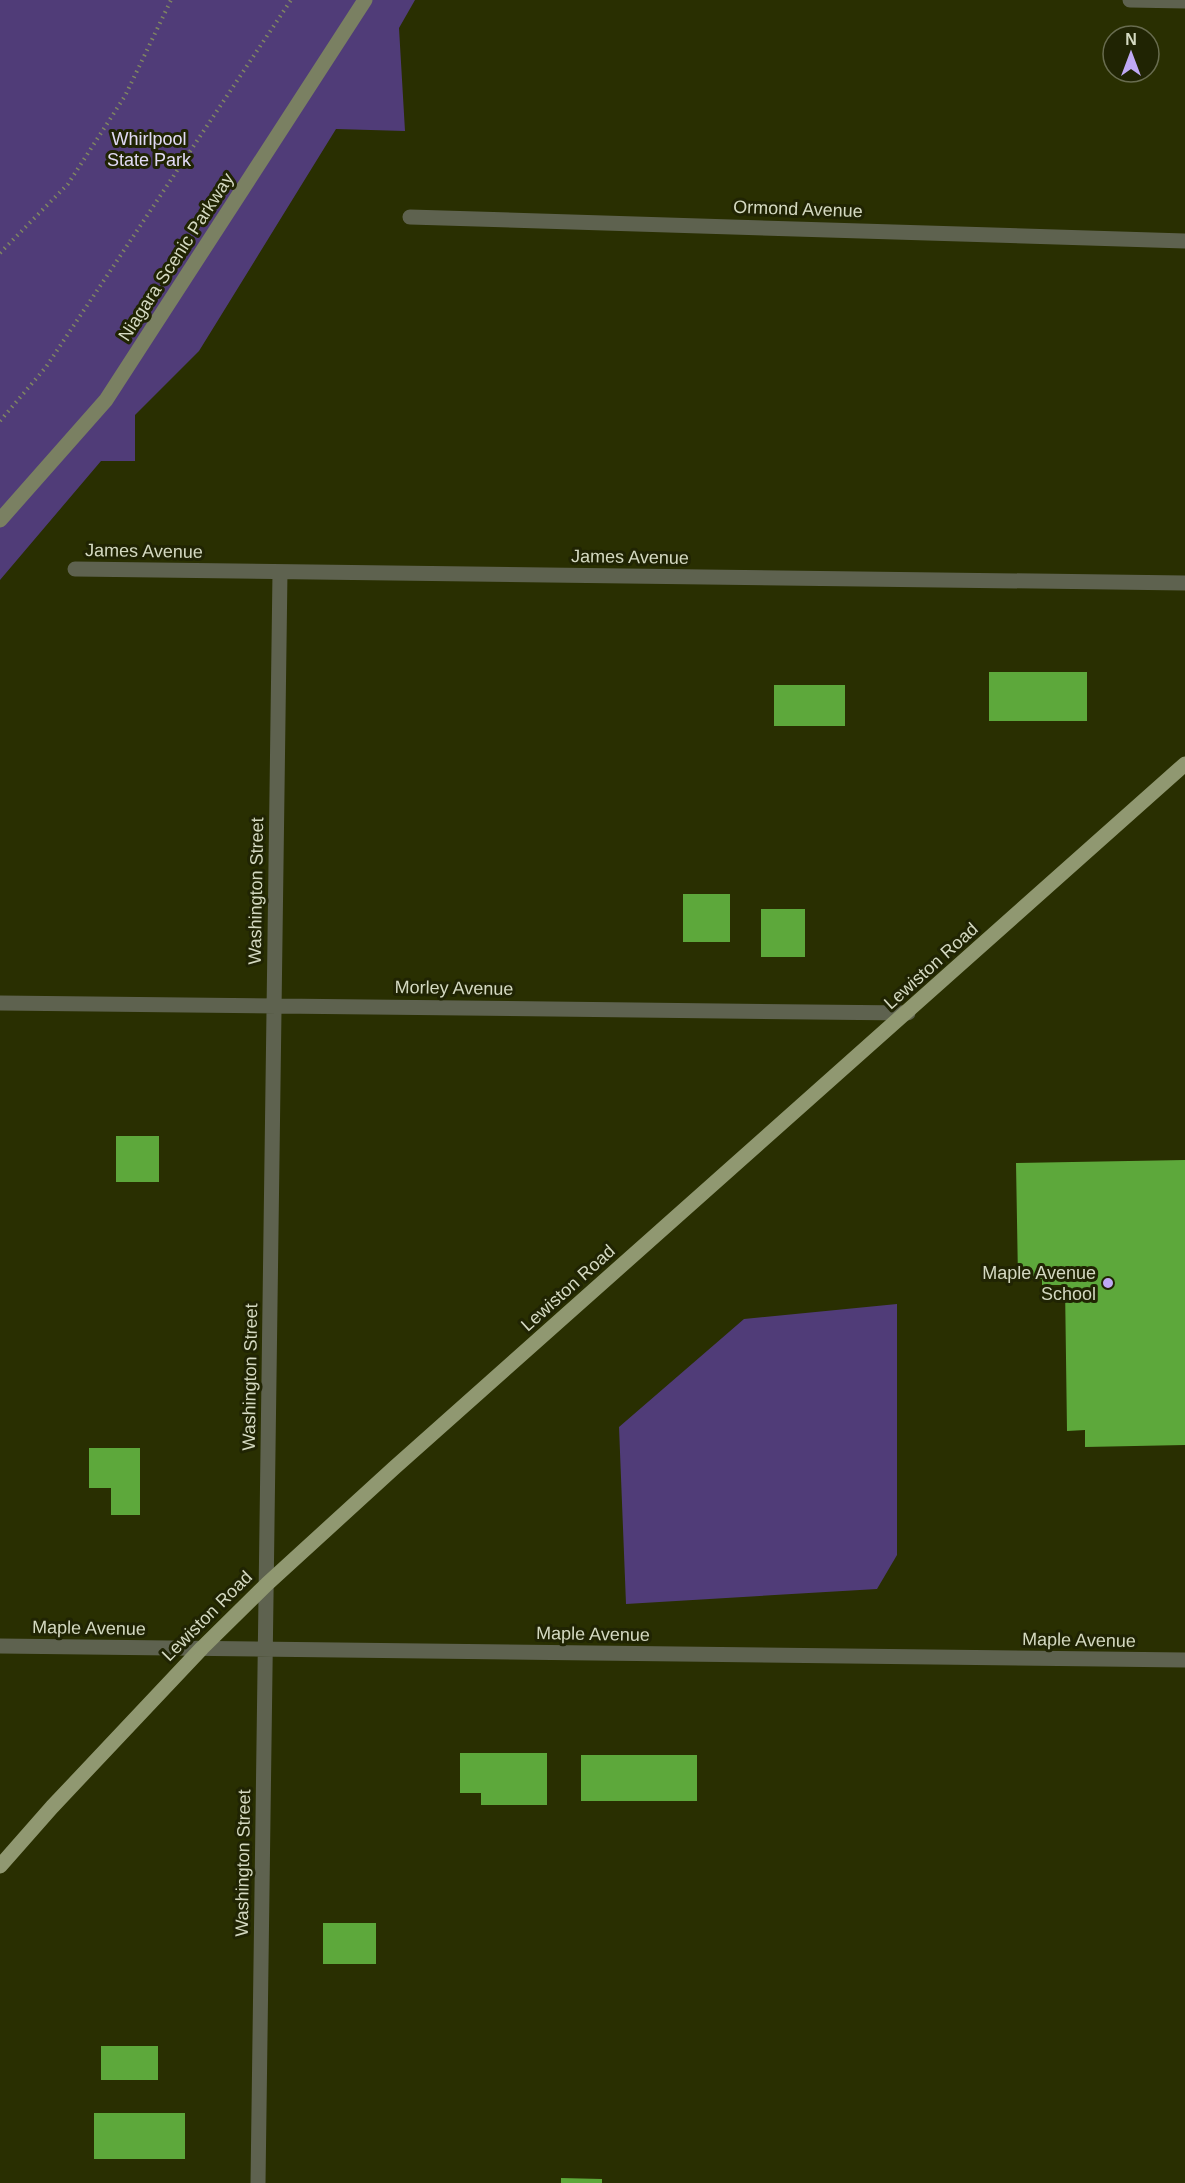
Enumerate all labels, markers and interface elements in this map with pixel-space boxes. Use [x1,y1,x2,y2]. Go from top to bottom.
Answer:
north arrow [1101,24,1161,84]
text: N [1125,31,1137,48]
park label: Whirlpool State Park [107,129,192,170]
street label: Niagara Scenic Parkway [114,169,238,345]
street label: Ormond Avenue [733,197,863,221]
street label: James Avenue [85,540,203,562]
street label: James Avenue [571,546,689,568]
street label: Washington Street [245,817,267,965]
street label: Lewiston Road [880,919,982,1013]
street label: Morley Avenue [394,977,514,999]
street label: Lewiston Road [517,1241,619,1335]
place label: Maple Avenue School [982,1263,1096,1304]
marker: Maple Avenue School [1101,1276,1115,1290]
street label: Washington Street [239,1303,261,1451]
street label: Lewiston Road [158,1567,256,1665]
street label: Maple Avenue [32,1617,146,1639]
street label: Maple Avenue [536,1623,650,1645]
street label: Maple Avenue [1022,1629,1136,1651]
street label: Washington Street [232,1789,254,1937]

